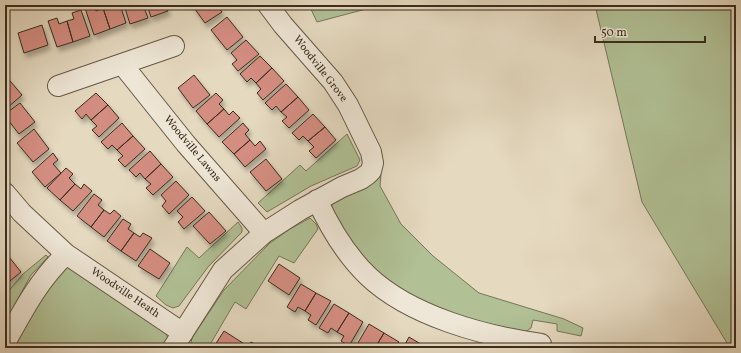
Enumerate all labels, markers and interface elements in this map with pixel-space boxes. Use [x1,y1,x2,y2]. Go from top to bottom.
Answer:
scale bar [595,18,705,44]
text: 50 m [601,25,627,41]
street label: Woodville Grove [289,33,351,105]
street label: Woodville Lawns [160,113,224,186]
street label: Woodville Heath [87,264,163,322]

